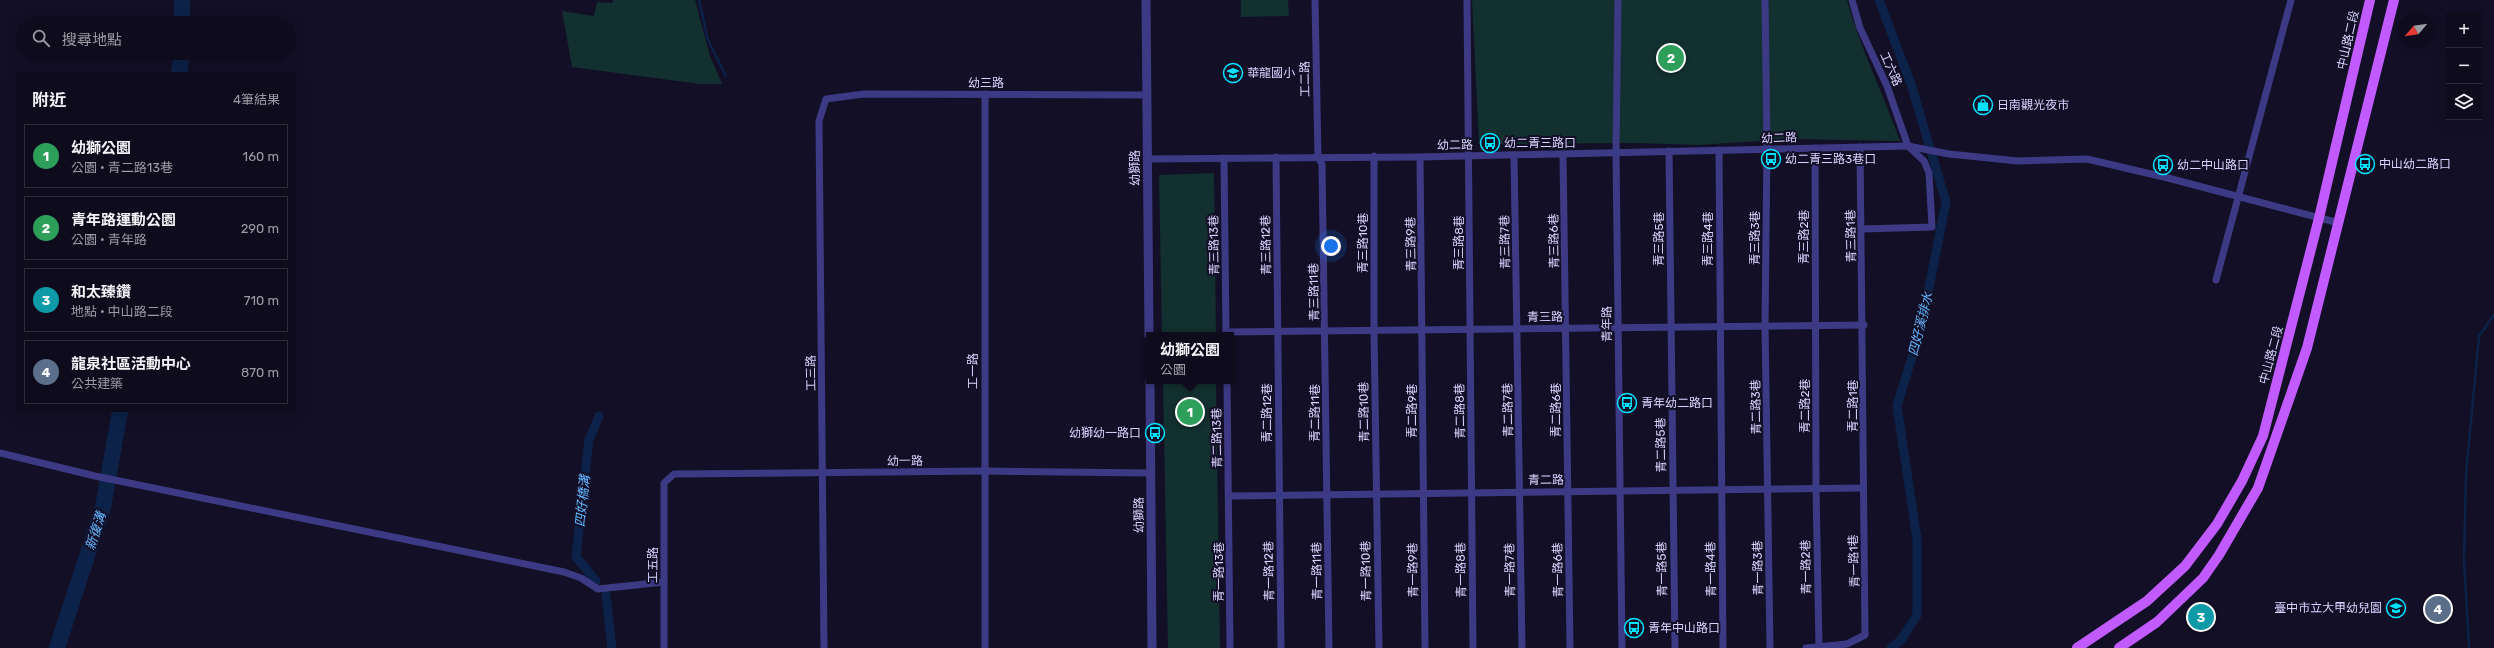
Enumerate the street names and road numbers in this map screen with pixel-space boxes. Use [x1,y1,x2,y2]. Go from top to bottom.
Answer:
street label: 中山路二段 [2334,9,2362,71]
street label: 工六路 [1877,50,1905,88]
street label: 工二路 [1298,61,1312,97]
street label: 幼三路 [968,76,1004,90]
street label: 幼二路 [1761,130,1797,146]
street label: 幼二路 [1437,138,1473,152]
street label: 幼獅路 [1128,150,1142,186]
street label: 青三路2巷 [1797,209,1811,265]
street label: 青三路1巷 [1844,209,1858,263]
street label: 青三路3巷 [1748,210,1762,266]
street label: 青三路5巷 [1652,211,1666,267]
street label: 青三路4巷 [1701,211,1715,267]
street label: 青三路10巷 [1356,213,1370,273]
street label: 青三路6巷 [1547,213,1561,269]
street label: 青三路13巷 [1206,215,1222,275]
street label: 青三路12巷 [1258,215,1274,275]
street label: 青三路8巷 [1452,215,1466,271]
street label: 青三路7巷 [1498,215,1512,269]
street label: 青三路9巷 [1404,216,1418,272]
street label: 青三路11巷 [1306,263,1322,321]
street label: 青年路 [1600,306,1614,342]
street label: 青三路 [1527,310,1563,324]
street label: 中山路二段 [2256,324,2286,386]
street label: 工一路 [966,353,980,389]
street label: 工三路 [804,355,818,391]
street label: 青二路2巷 [1798,378,1812,434]
street label: 青二路3巷 [1749,379,1763,435]
street label: 青二路1巷 [1846,379,1860,433]
street label: 青二路10巷 [1356,381,1372,443]
street label: 青二路6巷 [1549,382,1563,438]
street label: 青二路12巷 [1260,383,1274,443]
street label: 青二路9巷 [1405,383,1419,439]
street label: 青二路8巷 [1453,383,1467,439]
street label: 青二路7巷 [1501,383,1515,437]
street label: 青二路11巷 [1308,384,1322,442]
street label: 青二路13巷 [1209,408,1225,468]
street label: 青二路5巷 [1654,417,1668,473]
street label: 幼一路 [887,454,923,468]
street label: 青二路 [1528,473,1564,487]
street label: 幼獅路 [1132,497,1146,533]
street label: 青一路1巷 [1846,534,1862,588]
street label: 青一路2巷 [1799,539,1813,595]
street label: 青一路10巷 [1358,540,1374,602]
street label: 青一路3巷 [1751,540,1765,596]
street label: 青一路12巷 [1261,541,1277,601]
street label: 青一路5巷 [1655,541,1669,597]
street label: 青一路4巷 [1704,541,1718,597]
street label: 青一路13巷 [1212,542,1226,602]
street label: 青一路11巷 [1309,542,1325,600]
street label: 青一路9巷 [1406,542,1420,598]
street label: 青一路8巷 [1454,542,1468,598]
street label: 青一路6巷 [1551,542,1565,598]
street label: 青一路7巷 [1503,543,1517,597]
street label: 工五路 [646,547,660,583]

